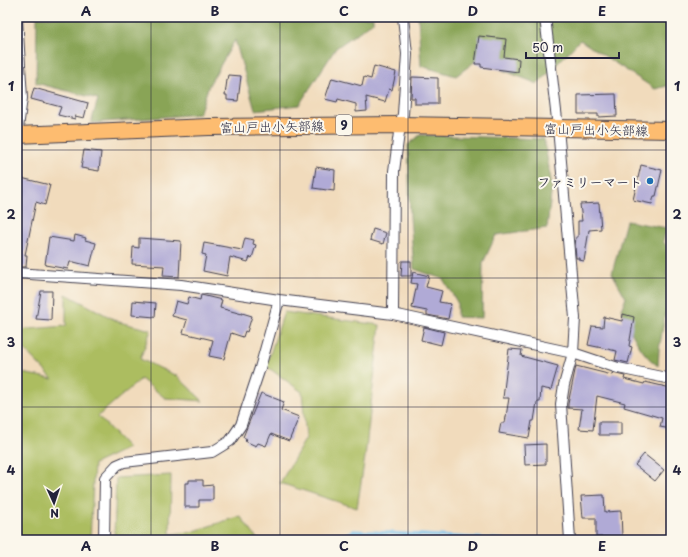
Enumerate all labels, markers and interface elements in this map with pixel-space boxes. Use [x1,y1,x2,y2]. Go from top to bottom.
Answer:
text: A [81,1,91,20]
text: B [211,1,220,20]
text: C [339,1,349,20]
text: D [468,1,478,20]
text: E [598,1,606,20]
scale bar [526,34,619,60]
text: 50 m [532,38,563,56]
text: 1 [8,76,14,95]
text: 1 [674,76,680,95]
road number: 9 [336,115,352,135]
street label: 富山戸出小矢部線 [220,116,325,136]
street label: 富山戸出小矢部線 [544,119,649,139]
place label: ファミリーマート [537,172,642,191]
marker: ファミリーマート [645,176,655,186]
text: 2 [6,204,16,223]
text: 2 [672,204,682,223]
text: 3 [7,332,16,351]
text: 3 [673,332,682,351]
text: 4 [7,460,16,479]
text: 4 [673,460,682,479]
north arrow [34,483,74,523]
text: N [49,505,59,522]
text: A [81,536,91,555]
text: B [211,536,220,555]
text: C [339,536,349,555]
text: D [468,536,478,555]
text: E [598,536,606,555]

